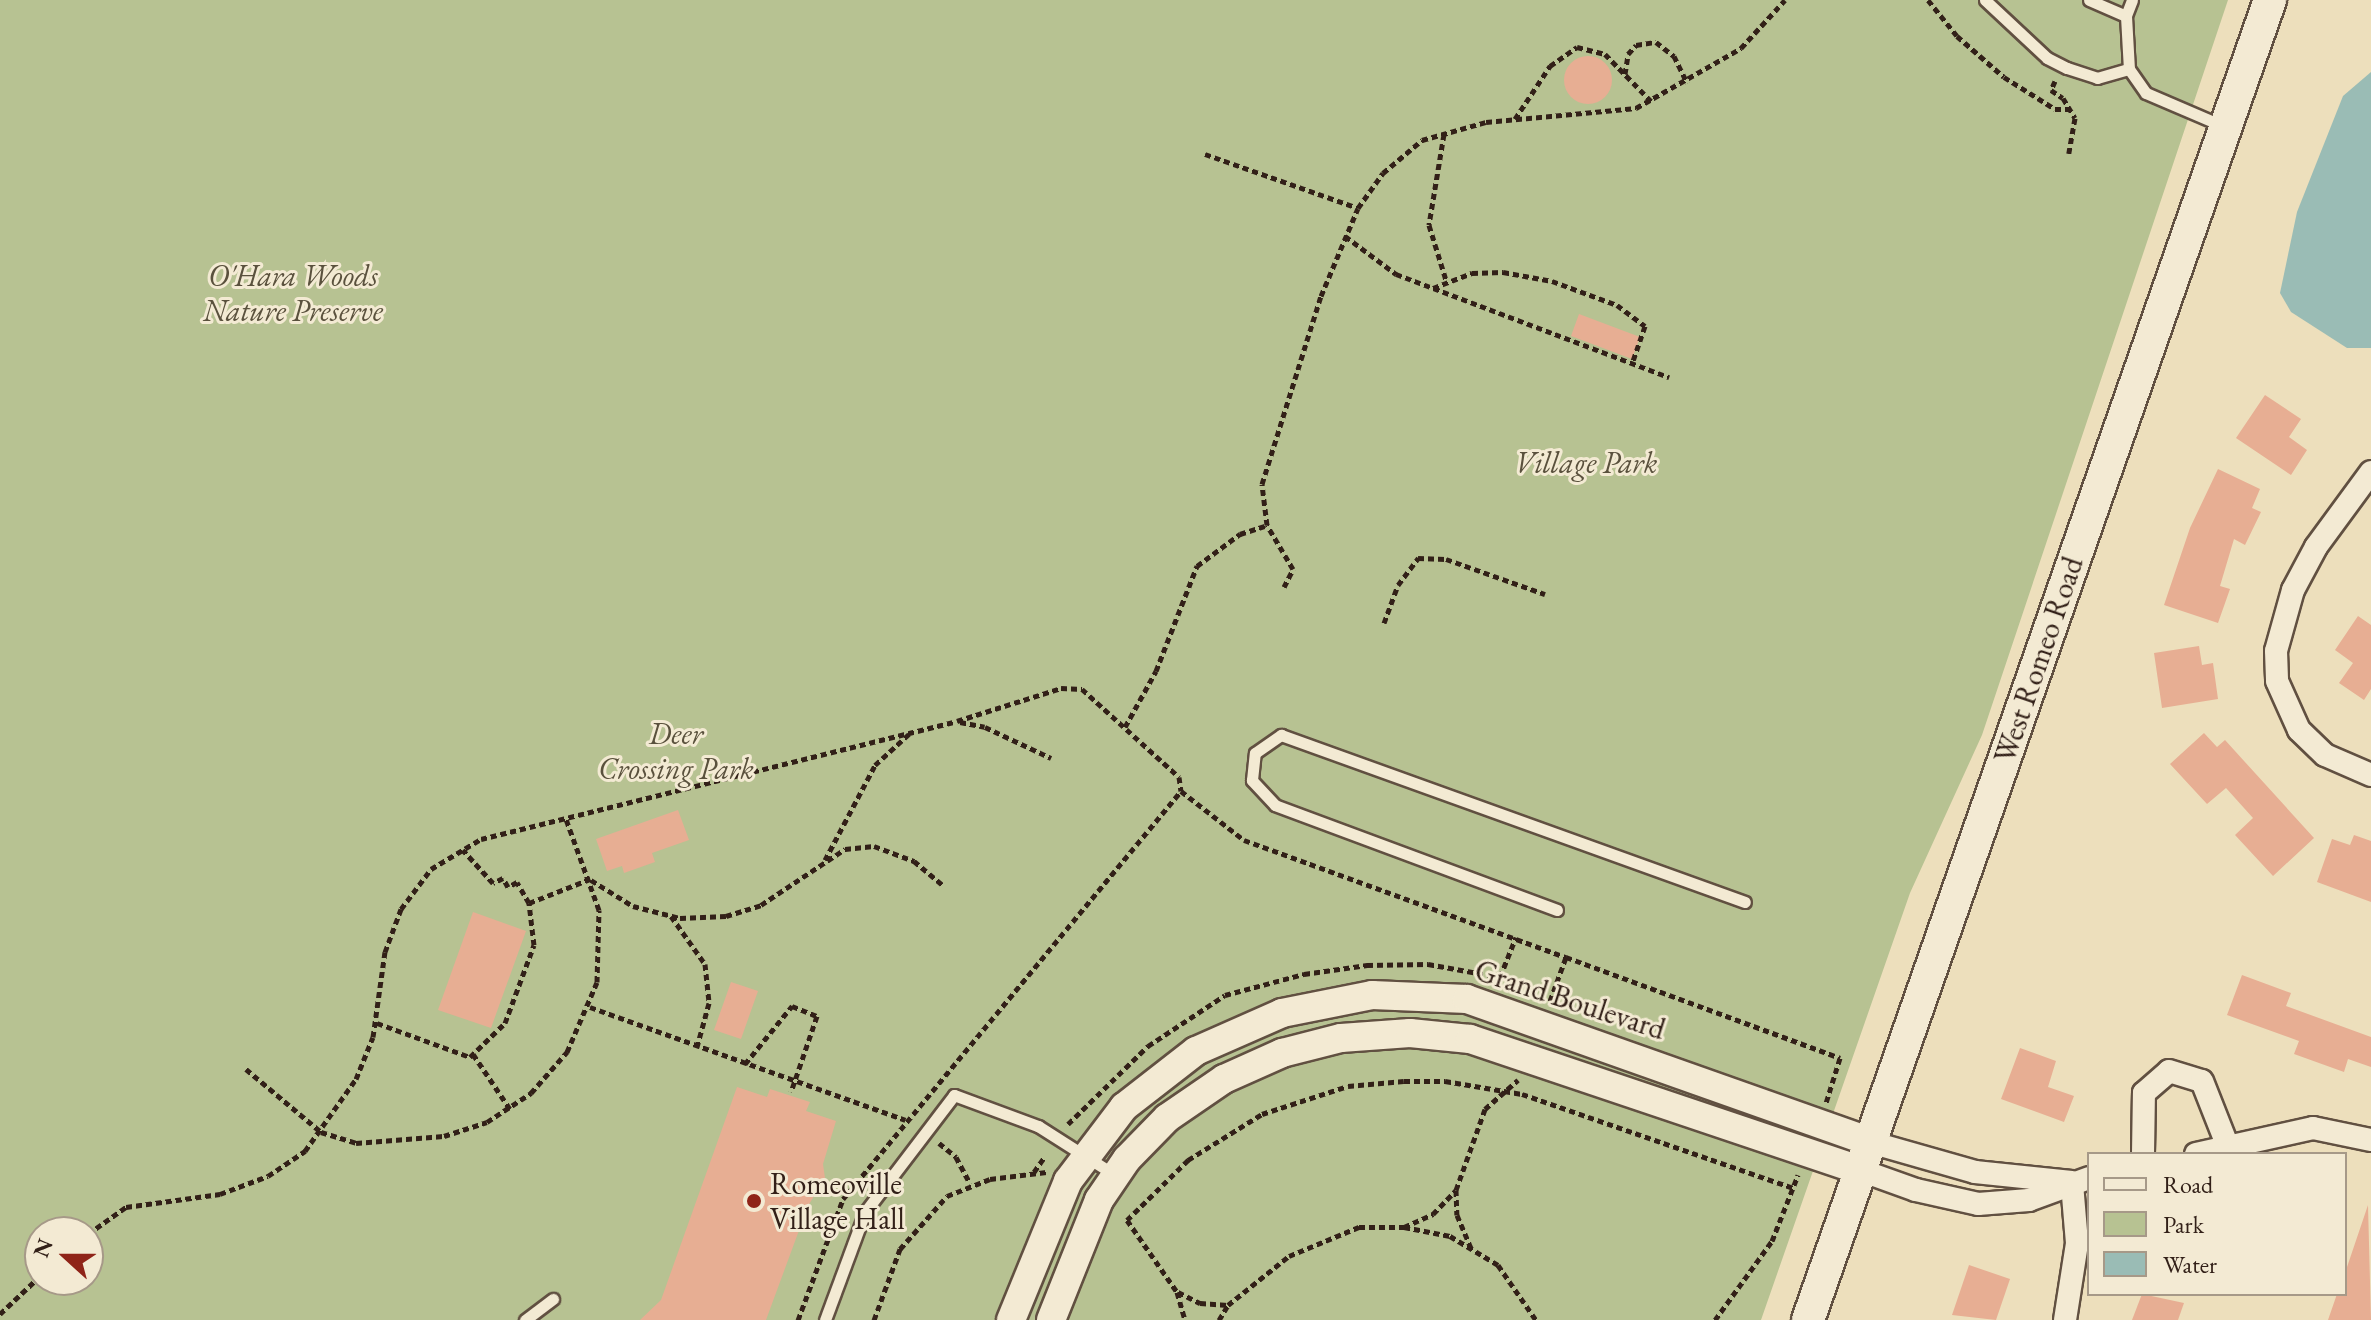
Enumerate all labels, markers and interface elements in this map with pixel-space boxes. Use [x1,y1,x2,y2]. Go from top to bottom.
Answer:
park label: O'Hara Woods Nature Preserve [203,258,383,328]
park label: Village Park [1515,445,1657,481]
street label: West Romeo Road [1987,552,2091,768]
park label: Deer Crossing Park [598,716,754,786]
street label: Grand Boulevard [1470,952,1670,1048]
legend [2087,1152,2347,1296]
place label: Romeoville Village Hall [770,1166,905,1236]
text: Road [2163,1169,2213,1200]
marker: Romeoville Village Hall [745,1192,763,1210]
text: Park [2163,1209,2204,1240]
north arrow [24,1216,104,1296]
text: N [26,1234,60,1261]
text: Water [2163,1249,2217,1280]

